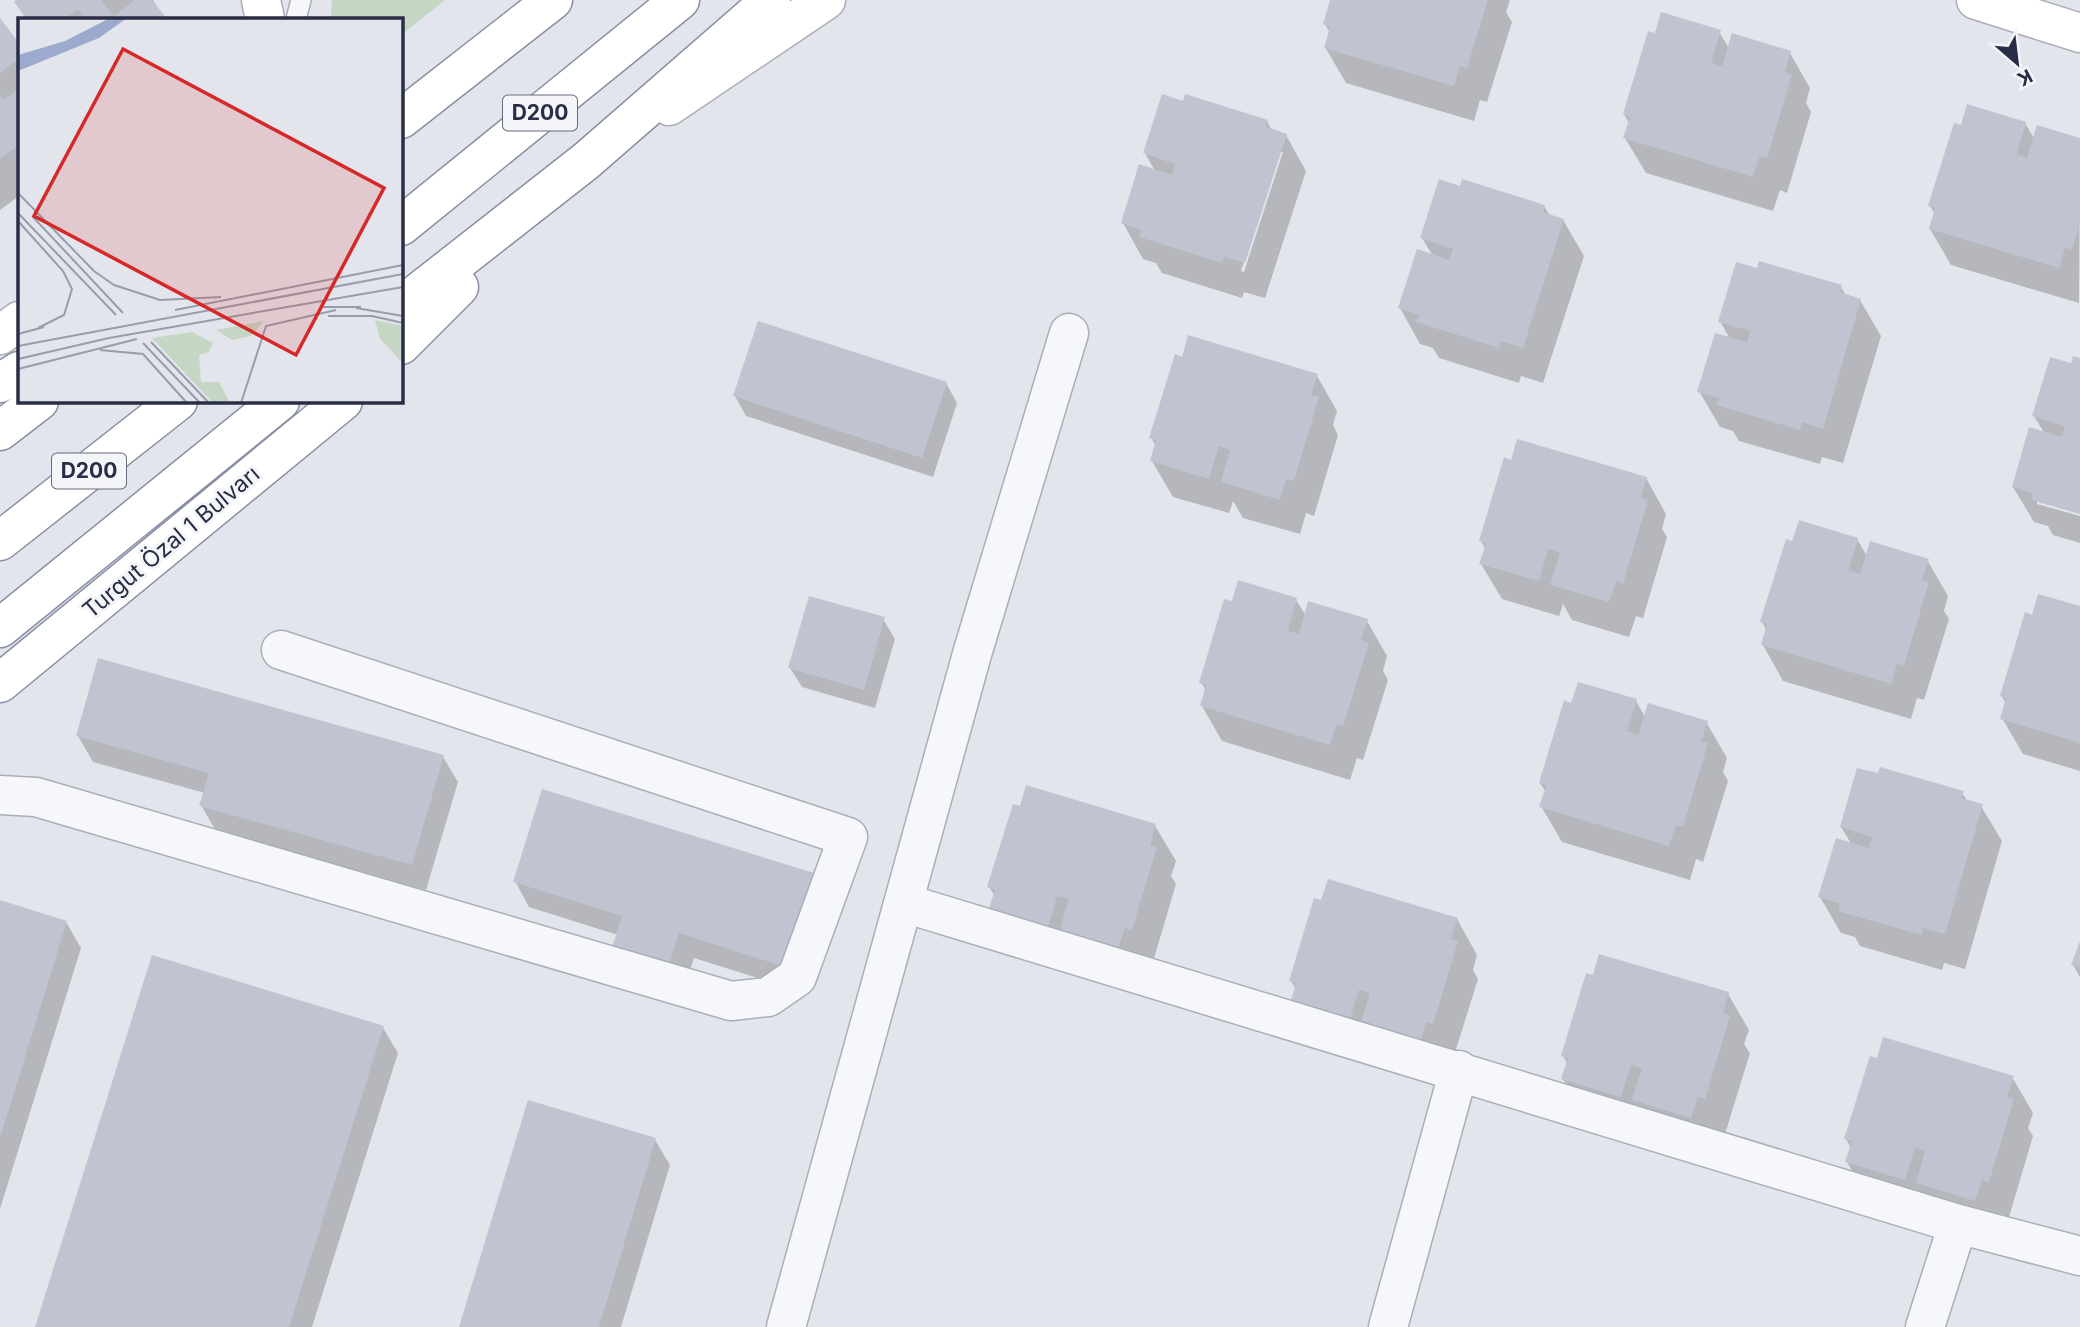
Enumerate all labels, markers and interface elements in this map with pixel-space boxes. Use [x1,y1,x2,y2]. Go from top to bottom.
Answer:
inset map [18,18,402,402]
north arrow [1982,28,2052,98]
text: K [2013,64,2036,91]
road number: D200 [503,96,577,130]
road number: D200 [52,454,126,489]
street label: Turgut Özal 1 Bulvarı [77,460,265,624]

